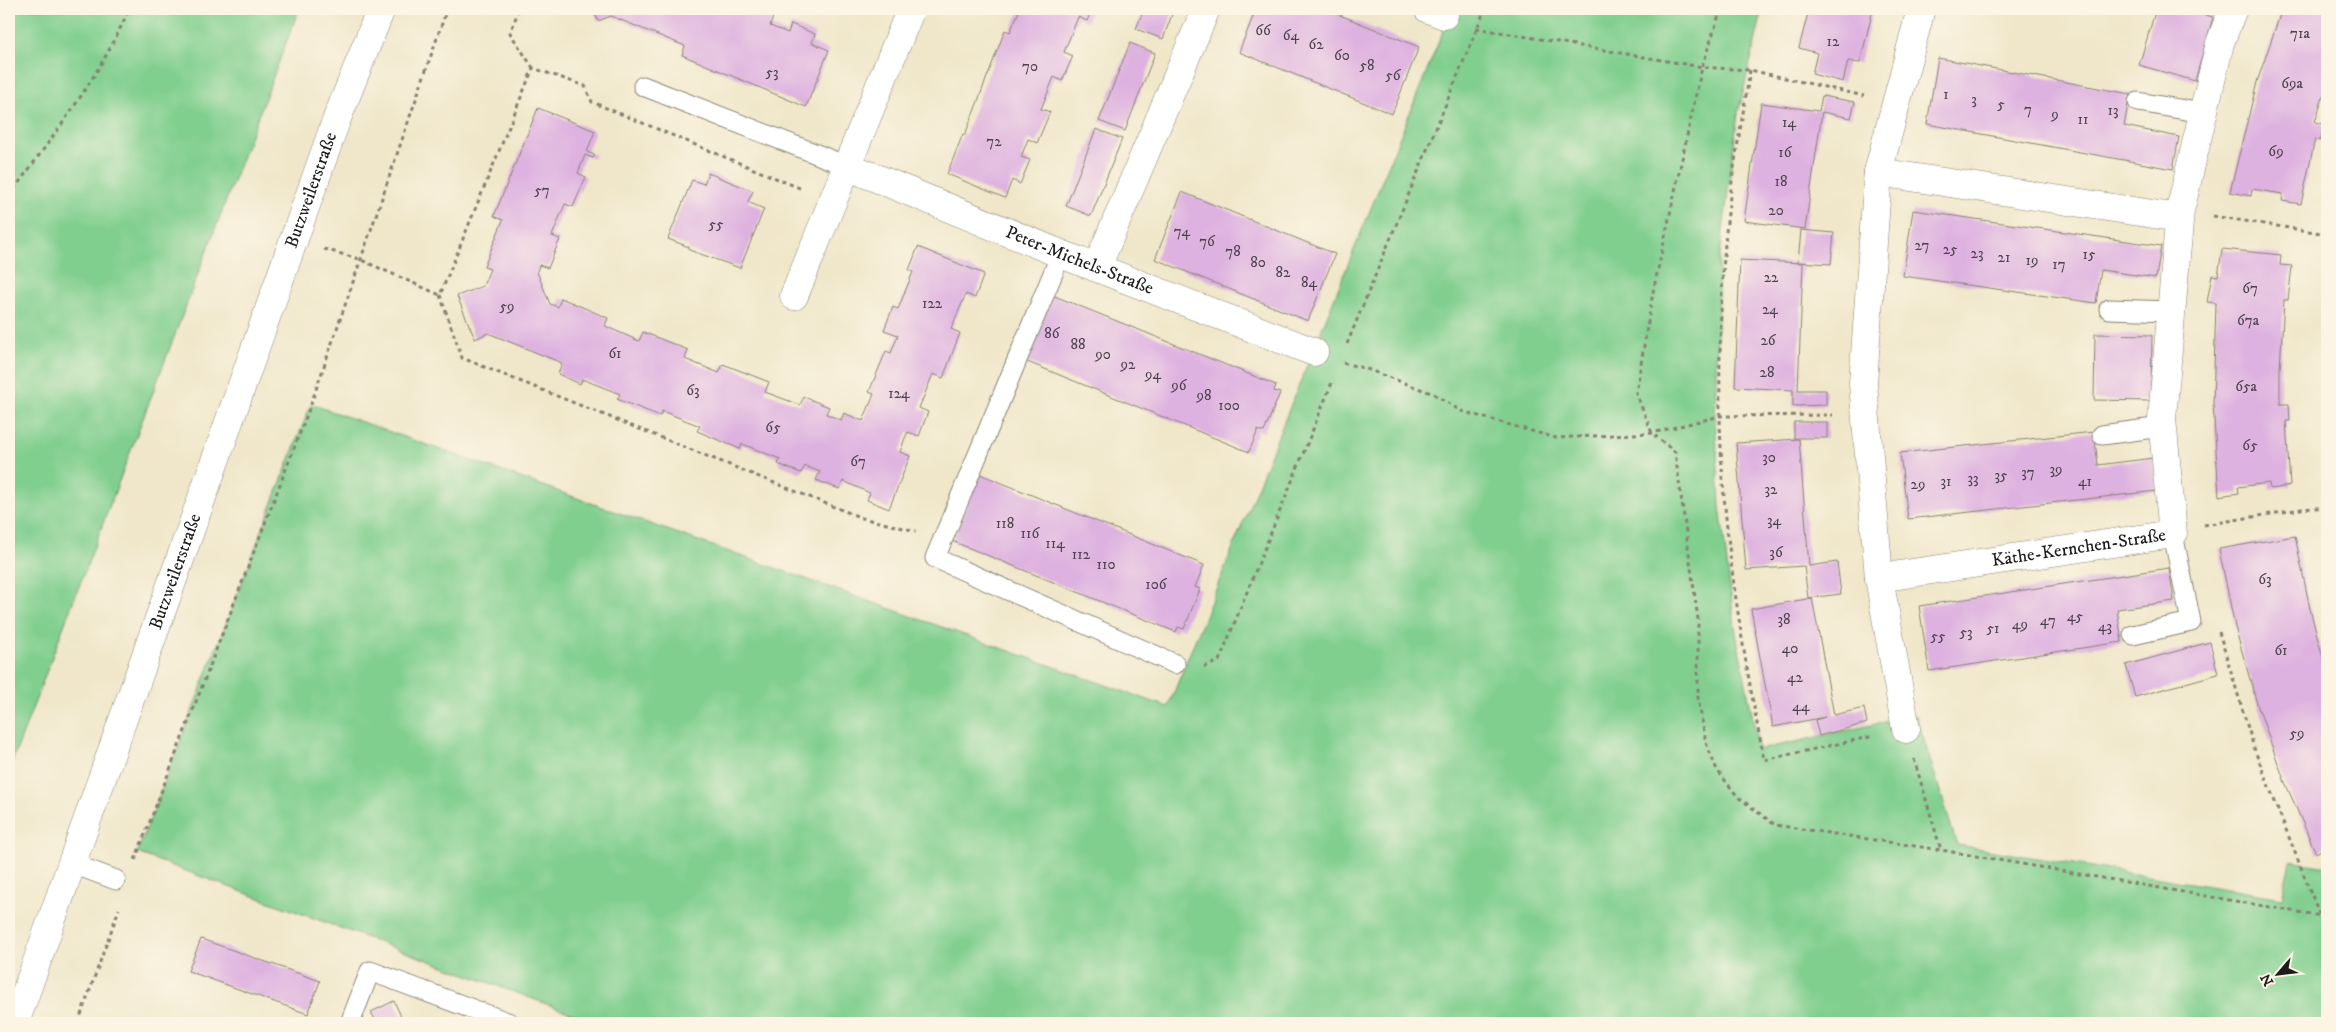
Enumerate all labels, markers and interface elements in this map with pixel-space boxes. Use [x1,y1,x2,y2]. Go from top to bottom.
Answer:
house number: 66 [1255,21,1272,40]
house number: 71a [2290,24,2311,43]
house number: 64 [1283,26,1300,45]
house number: 12 [1827,32,1840,51]
house number: 62 [1308,35,1324,54]
house number: 60 [1334,46,1350,65]
house number: 58 [1360,56,1374,75]
house number: 70 [1022,57,1038,76]
house number: 53 [765,63,779,82]
house number: 56 [1385,66,1402,85]
house number: 69a [2281,74,2303,93]
house number: 1 [1943,85,1949,104]
house number: 3 [1971,90,1977,109]
house number: 5 [1997,95,2005,114]
house number: 7 [2024,100,2032,119]
house number: 13 [2107,101,2119,120]
house number: 9 [2050,105,2059,124]
house number: 11 [2077,110,2089,129]
house number: 14 [1782,113,1796,132]
street label: Butzweilerstraße [281,129,342,251]
house number: 72 [986,132,1002,151]
house number: 69 [2268,142,2284,161]
house number: 16 [1778,143,1793,162]
house number: 18 [1774,172,1788,191]
house number: 57 [534,181,550,200]
house number: 20 [1768,201,1784,220]
house number: 55 [709,215,724,234]
street label: Peter-Michels-Straße [1002,221,1157,300]
house number: 74 [1174,222,1191,241]
house number: 76 [1199,232,1216,251]
house number: 27 [1915,236,1930,255]
house number: 25 [1943,240,1958,259]
house number: 78 [1225,242,1241,261]
house number: 23 [1971,244,1983,263]
house number: 15 [2083,245,2096,264]
house number: 21 [1998,248,2010,267]
house number: 19 [2026,251,2038,270]
house number: 80 [1250,253,1266,272]
house number: 17 [2052,255,2066,274]
house number: 82 [1276,263,1291,282]
house number: 22 [1764,268,1779,287]
house number: 84 [1301,273,1317,292]
house number: 67 [2242,279,2258,298]
house number: 122 [922,294,943,313]
house number: 59 [500,297,514,316]
house number: 24 [1762,300,1778,319]
house number: 67a [2237,311,2260,330]
house number: 86 [1044,324,1061,343]
house number: 26 [1760,331,1777,350]
house number: 88 [1070,335,1086,354]
house number: 61 [608,344,622,363]
house number: 90 [1094,345,1111,364]
house number: 92 [1120,355,1136,374]
house number: 28 [1760,363,1774,382]
house number: 94 [1144,365,1161,384]
house number: 96 [1170,376,1188,395]
house number: 65a [2235,377,2257,396]
house number: 63 [686,381,700,400]
house number: 124 [888,384,910,403]
house number: 98 [1196,386,1212,405]
house number: 100 [1218,396,1240,415]
house number: 65 [765,418,781,437]
house number: 65 [2242,436,2258,455]
house number: 30 [1762,448,1776,467]
house number: 67 [850,452,866,471]
house number: 39 [2049,460,2063,479]
house number: 37 [2021,463,2035,482]
house number: 35 [1994,466,2008,485]
house number: 33 [1967,469,1979,488]
house number: 31 [1940,472,1952,491]
house number: 41 [2078,472,2092,491]
house number: 29 [1911,475,1925,494]
house number: 32 [1765,480,1778,499]
street label: Butzweilerstraße [145,511,206,633]
house number: 34 [1767,511,1781,530]
house number: 118 [996,514,1014,533]
house number: 116 [1021,524,1041,543]
street label: Käthe-Kernchen-Straße [1990,524,2167,572]
house number: 114 [1045,534,1065,553]
house number: 36 [1769,543,1784,562]
house number: 112 [1072,545,1091,564]
house number: 110 [1096,555,1116,574]
house number: 63 [2258,570,2272,589]
house number: 106 [1145,575,1168,594]
house number: 45 [2067,607,2084,626]
house number: 38 [1777,610,1791,629]
house number: 47 [2040,611,2056,630]
house number: 49 [2012,615,2028,634]
house number: 43 [2098,617,2112,636]
house number: 51 [1987,619,1999,638]
house number: 53 [1959,623,1973,642]
house number: 55 [1931,627,1946,646]
house number: 40 [1782,639,1798,658]
house number: 61 [2274,641,2288,660]
house number: 42 [1787,668,1804,687]
house number: 44 [1792,697,1810,716]
house number: 59 [2290,724,2304,743]
north arrow [2254,950,2304,1000]
text: N [2257,970,2278,989]

